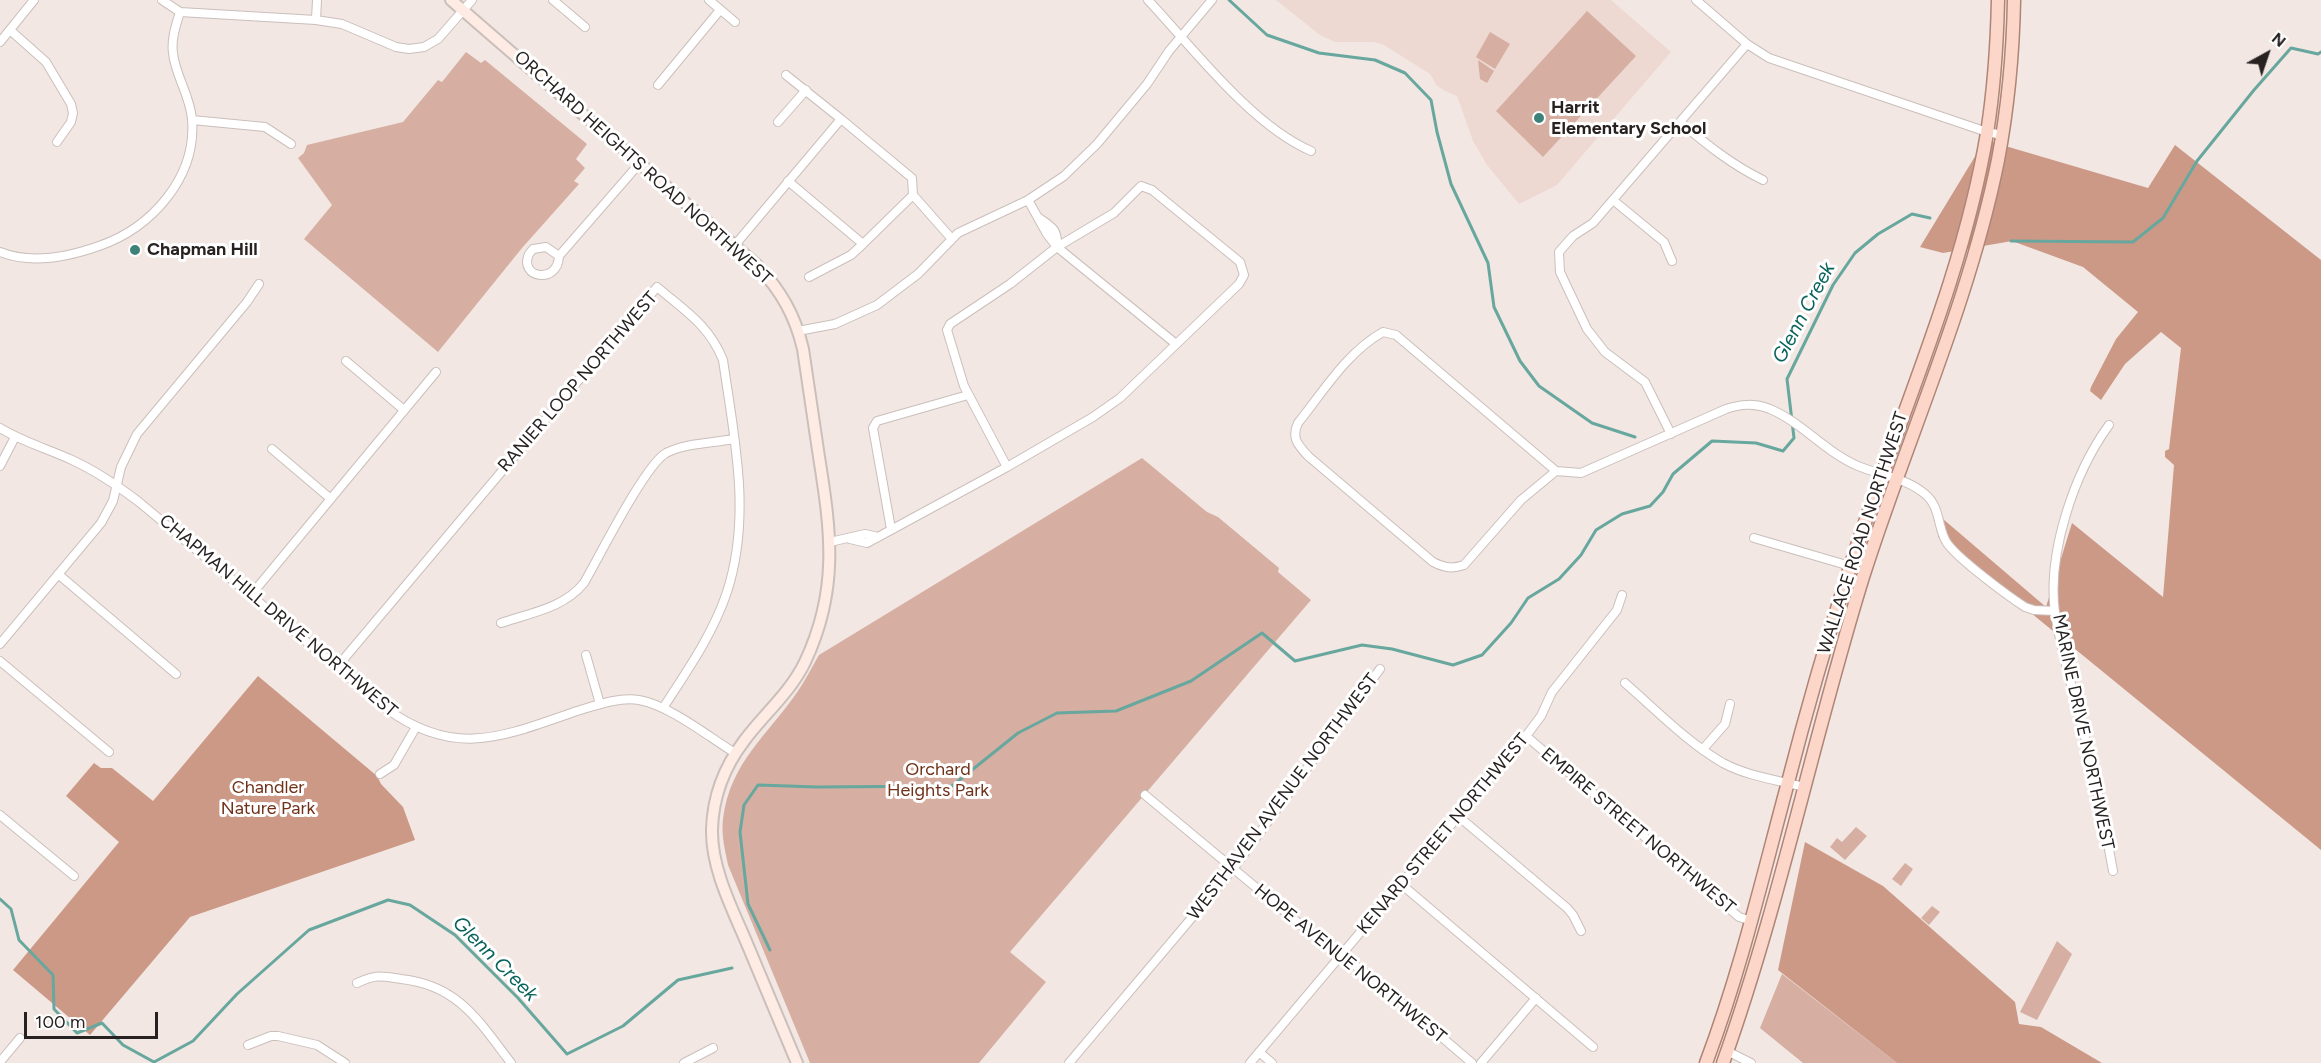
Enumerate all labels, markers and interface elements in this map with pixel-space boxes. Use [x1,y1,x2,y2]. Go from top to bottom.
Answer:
north arrow [2237,24,2297,84]
text: N [2268,29,2290,51]
street label: ORCHARD HEIGHTS ROAD NORTHWEST [510,46,776,290]
place label: Harrit Elementary School [1551,97,1706,140]
marker: Harrit Elementary School [1532,111,1546,125]
place label: Chapman Hill [147,239,258,261]
marker: Chapman Hill [128,243,142,257]
water label: Glenn Creek [1767,259,1841,367]
street label: RANIER LOOP NORTHWEST [494,287,662,477]
street label: WALLACE ROAD NORTHWEST [1814,409,1912,657]
street label: CHAPMAN HILL DRIVE NORTHWEST [155,510,401,722]
street label: MARINE DRIVE NORTHWEST [2047,612,2119,852]
street label: WESTHAVEN AVENUE NORTHWEST [1183,669,1383,925]
street label: KENARD STREET NORTHWEST [1353,729,1533,939]
street label: EMPIRE STREET NORTHWEST [1536,743,1740,919]
park label: Orchard Heights Park [887,759,989,802]
park label: Chandler Nature Park [221,777,315,820]
street label: HOPE AVENUE NORTHWEST [1250,880,1450,1048]
water label: Glenn Creek [447,911,543,1007]
scale bar [27,1000,160,1038]
text: 100 m [35,1011,85,1033]

